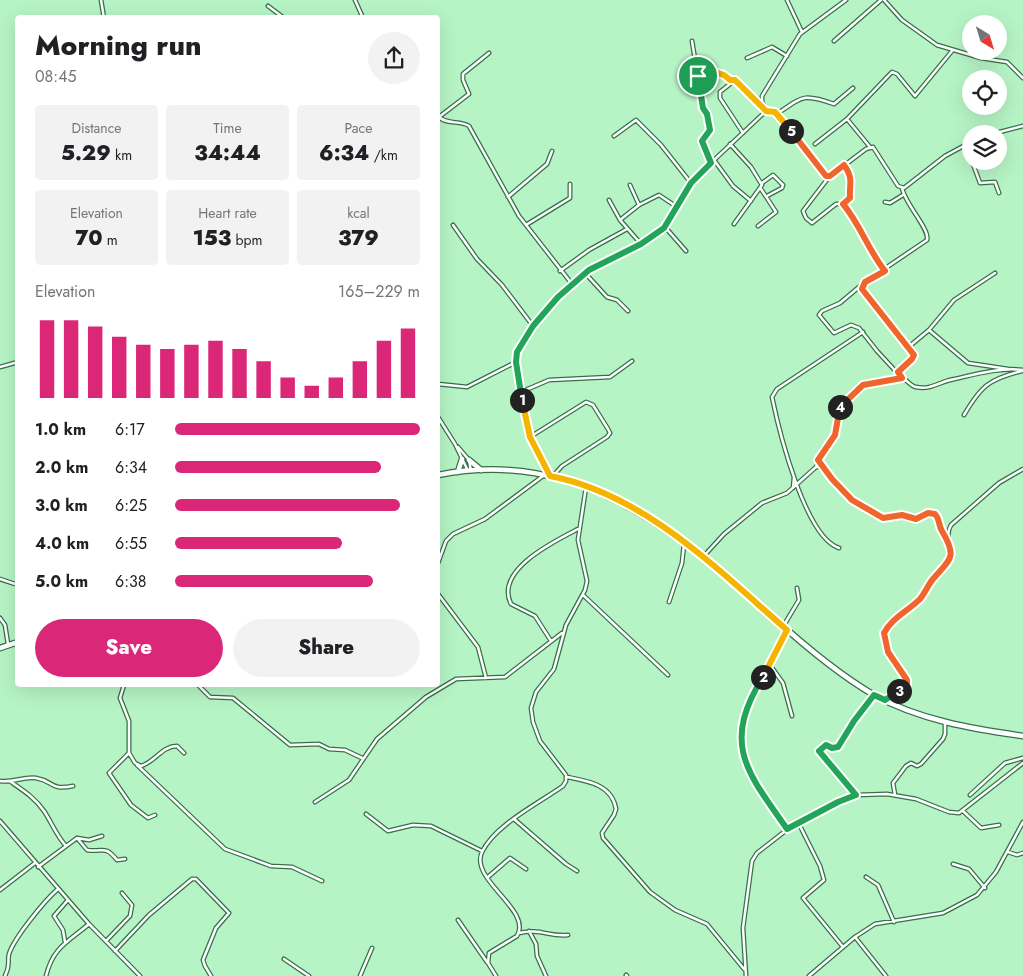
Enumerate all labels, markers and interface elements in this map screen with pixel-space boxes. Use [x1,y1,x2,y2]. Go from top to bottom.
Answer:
north arrow [962,15,1008,60]
map controls [962,15,1007,170]
text: Morning run [35,25,201,66]
button: share [368,32,420,84]
pin [677,55,719,97]
icon: arrive [684,62,712,90]
text: 08:45 [35,65,77,88]
button: locate [962,70,1007,115]
text: Distance [71,118,122,138]
text: Time [213,118,242,138]
text: Pace [345,118,372,138]
pin: 5 [778,118,804,144]
text: 5 [787,121,796,141]
button: layers [962,125,1007,170]
text: 5.29 [61,138,111,168]
text: 34:44 [194,138,261,168]
text: 6:34 [319,138,369,168]
text: km [111,145,132,165]
text: /km [369,145,398,165]
text: Elevation [70,203,123,223]
text: Heart rate [198,203,257,223]
text: kcal [347,203,370,223]
text: 70 [75,223,103,253]
text: 153 [193,223,231,253]
text: 379 [338,223,379,253]
text: m [103,230,118,250]
text: bpm [231,230,262,250]
text: Elevation [35,280,95,303]
text: 165–229 m [338,280,420,303]
pin: 1 [510,388,534,412]
text: 1 [519,390,526,410]
pin: 4 [828,394,852,420]
text: 4 [836,397,845,417]
text: 1.0 km [35,418,86,441]
text: 6:17 [115,418,145,441]
text: 2.0 km [35,456,88,479]
text: 6:34 [115,456,147,479]
text: 3.0 km [35,494,88,517]
text: 6:25 [115,494,147,517]
text: 4.0 km [35,532,89,555]
text: 6:55 [115,532,147,555]
text: 5.0 km [35,570,88,593]
text: 6:38 [115,570,147,593]
button: Save [35,619,223,677]
button: Share [233,619,420,677]
pin: 2 [750,664,776,690]
text: 2 [759,667,768,687]
pin: 3 [886,678,912,704]
text: 3 [895,681,904,701]

